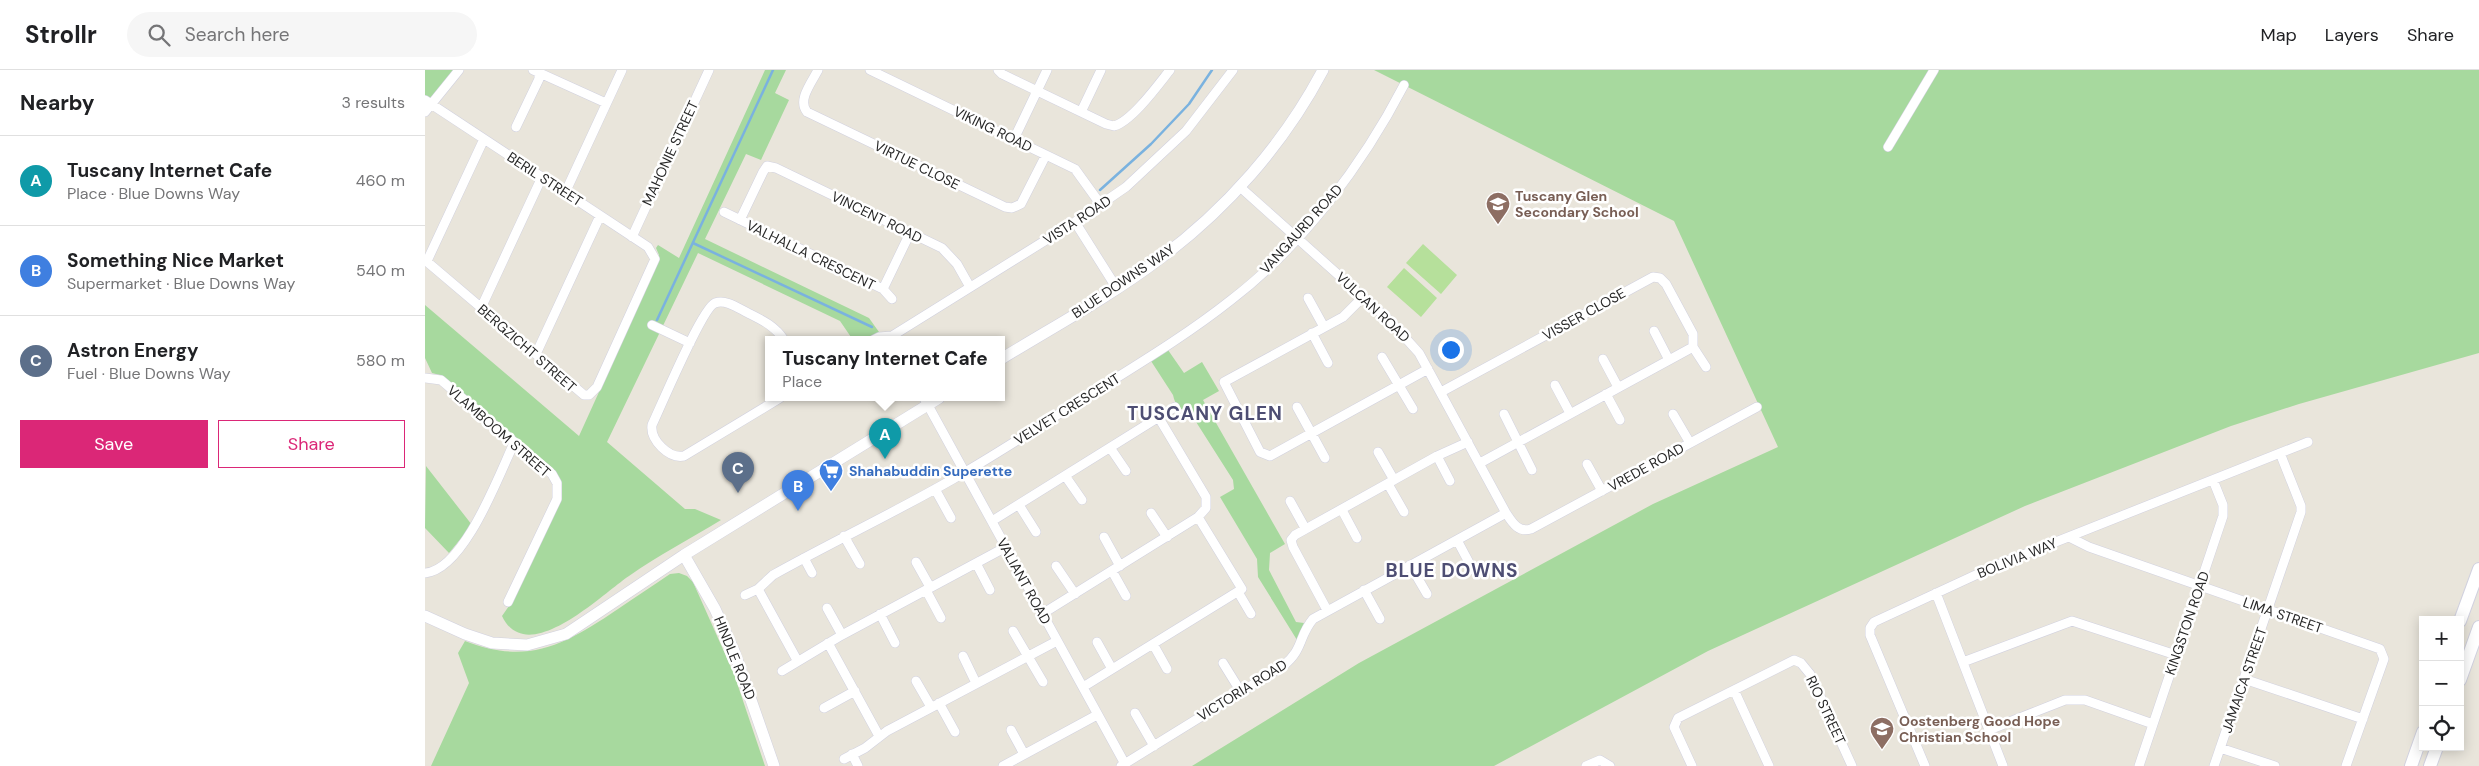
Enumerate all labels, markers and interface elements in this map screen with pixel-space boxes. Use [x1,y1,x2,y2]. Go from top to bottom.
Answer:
search box [127,12,477,57]
text: Strollr [25,19,97,50]
icon: search [145,21,173,49]
text: Search here [185,22,290,47]
text: Map [2261,23,2297,47]
text: Layers [2325,23,2379,47]
text: Share [2407,23,2454,47]
text: Nearby [20,89,94,117]
text: 3 results [342,92,405,113]
street label: MAHONIE STREET [638,98,702,208]
street label: VIKING ROAD [951,102,1035,156]
street label: VIRTUE CLOSE [871,137,963,194]
street label: BERIL STREET [504,148,586,210]
text: Tuscany Internet Cafe [67,158,272,183]
text: A [30,170,42,191]
text: 460 m [356,170,405,191]
street label: VANGAURD ROAD [1256,180,1346,278]
text: Place · Blue Downs Way [67,183,240,204]
street label: VINCENT ROAD [829,187,925,247]
place label: Tuscany Glen Secondary School [1515,187,1639,221]
street label: VISTA ROAD [1040,191,1114,249]
school or university icon: Tuscany Glen Secondary School [1485,191,1511,225]
street label: VALHALLA CRESCENT [744,216,879,294]
street label: BLUE DOWNS WAY [1068,240,1178,322]
text: Something Nice Market [67,248,284,273]
text: B [31,260,41,281]
text: 540 m [356,260,405,281]
street label: VULCAN ROAD [1332,268,1414,346]
text: Supermarket · Blue Downs Way [67,273,295,294]
street label: VISSER CLOSE [1539,284,1629,344]
street label: BERGZICHT STREET [474,300,580,396]
popup [765,336,1005,401]
your location [1438,337,1464,363]
text: Astron Energy [67,338,199,363]
text: Tuscany Internet Cafe [782,346,988,371]
text: C [30,350,42,371]
text: 580 m [356,350,405,371]
text: Fuel · Blue Downs Way [67,363,231,384]
street label: VELVET CRESCENT [1011,369,1123,449]
text: Place [782,371,822,392]
street label: VLAMBOOM STREET [444,381,555,481]
district label: TUSCANY GLEN [1127,401,1283,426]
pin: A [869,418,901,459]
button: Save [20,420,208,468]
button: Share [218,420,405,468]
street label: VREDE ROAD [1605,439,1687,495]
pin: C [722,452,754,493]
supermarket icon: Shahabuddin Superette [818,458,844,492]
place label: Shahabuddin Superette [849,462,1012,480]
pin: B [782,470,814,511]
street label: BOLIVIA WAY [1974,534,2060,582]
street label: VALIANT ROAD [993,535,1055,627]
district label: BLUE DOWNS [1385,558,1519,583]
street label: KINGSTON ROAD [2161,569,2213,677]
street label: LIMA STREET [2241,593,2325,637]
street label: HINDLE ROAD [710,614,760,702]
map controls [2419,616,2464,751]
button: + [2419,616,2464,661]
street label: JAMAICA STREET [2217,625,2271,735]
street label: VICTORIA ROAD [1194,655,1290,725]
button: − [2419,661,2464,706]
street label: RIO STREET [1802,673,1850,747]
button: locate [2419,706,2464,751]
place label: Oostenberg Good Hope Christian School [1899,712,2060,746]
school or university icon: Oostenberg Good Hope Christian School [1869,716,1895,750]

